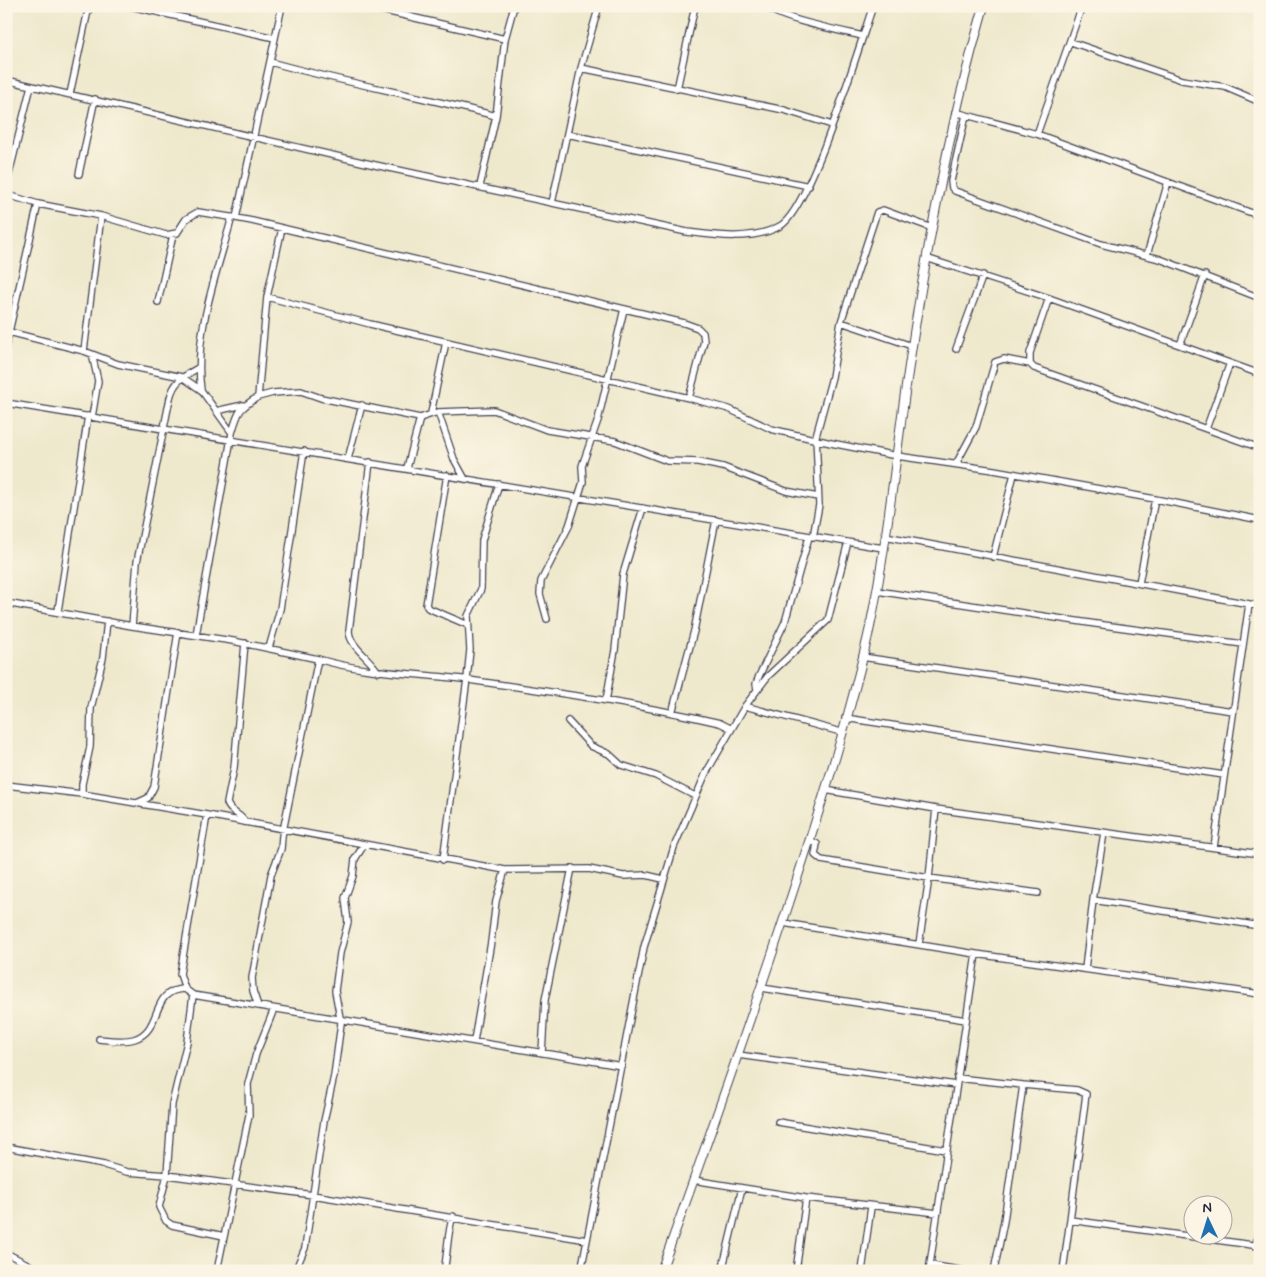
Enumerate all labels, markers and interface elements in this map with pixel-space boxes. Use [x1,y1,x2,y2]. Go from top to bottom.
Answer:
north arrow [1184,1194,1234,1244]
text: N [1202,1199,1212,1217]

